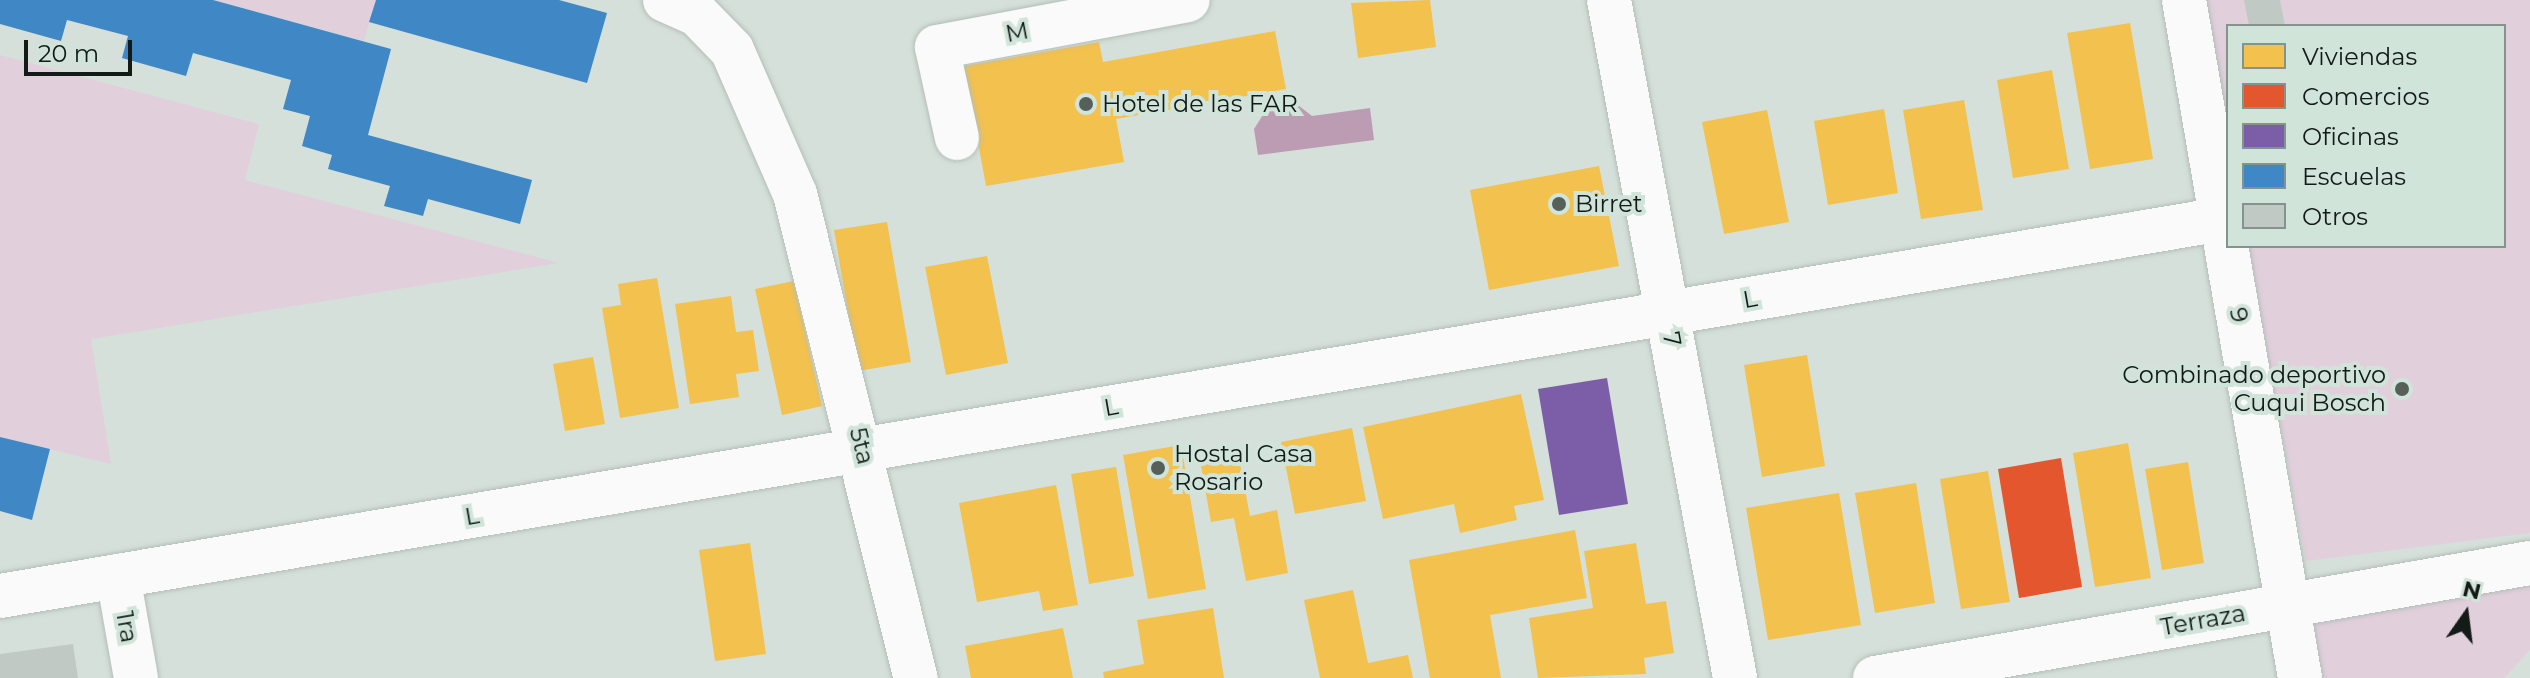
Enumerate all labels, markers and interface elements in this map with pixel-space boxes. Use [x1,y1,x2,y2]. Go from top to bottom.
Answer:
street label: M [1003,16,1031,48]
scale bar [28,24,136,74]
legend [2226,24,2506,248]
text: 20 m [38,39,99,68]
text: Viviendas [2302,42,2417,71]
text: Comercios [2302,82,2429,111]
place label: Hotel de las FAR [1102,90,1298,118]
marker: Hotel de las FAR [1077,95,1095,113]
text: Oficinas [2302,122,2399,151]
text: Escuelas [2302,162,2406,191]
place label: Birret [1575,190,1643,218]
marker: Birret [1550,195,1568,213]
text: Otros [2302,202,2368,231]
street label: L [1741,284,1759,314]
street label: 9 [2224,305,2254,325]
street label: 7 [1657,330,1687,348]
place label: Combinado deportivo Cuqui Bosch [2122,361,2386,417]
marker: Combinado deportivo Cuqui Bosch [2393,380,2411,398]
street label: L [1102,392,1120,422]
street label: 5ta [844,425,880,467]
place label: Hostal Casa Rosario [1174,440,1313,496]
marker: Hostal Casa Rosario [1149,459,1167,477]
street label: L [463,501,481,531]
north arrow [2426,574,2506,654]
text: N [2460,575,2484,605]
street label: Terraza [2158,598,2248,642]
street label: 1ra [110,609,144,645]

